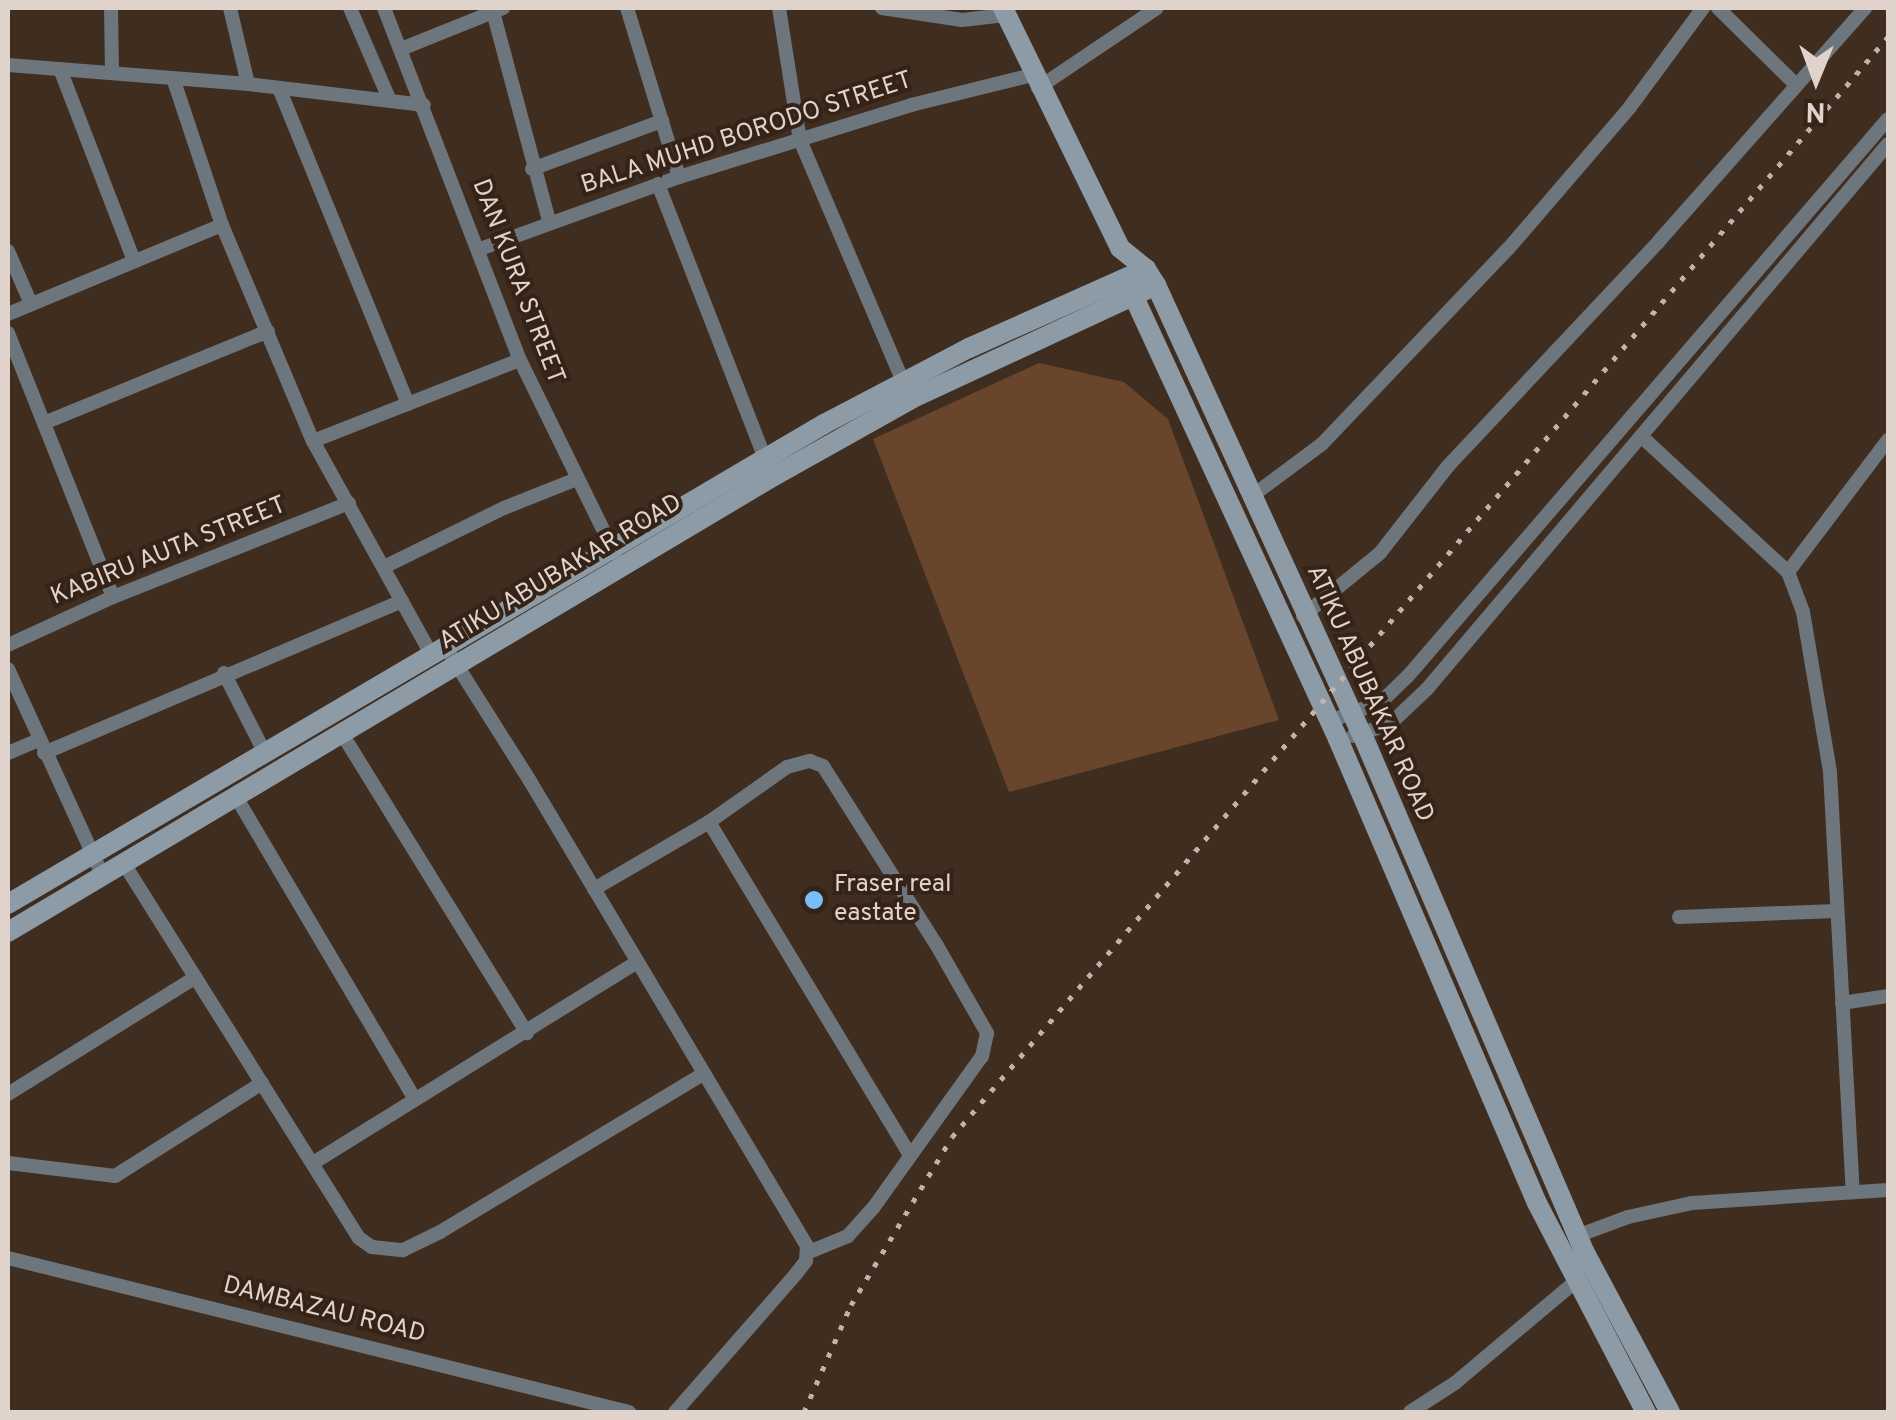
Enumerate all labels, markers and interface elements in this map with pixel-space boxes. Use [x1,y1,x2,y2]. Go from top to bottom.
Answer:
north arrow [1766,30,1866,130]
street label: BALA MUHD BORODO STREET [577,66,917,202]
text: N [1805,92,1826,128]
street label: DAN KURA STREET [464,175,570,389]
street label: ATIKU ABUBAKAR ROAD [434,488,688,658]
street label: KABIRU AUTA STREET [46,491,292,613]
street label: ATIKU ABUBAKAR ROAD [1299,560,1439,828]
place label: Fraser real eastate [834,871,951,930]
marker: Fraser real eastate [803,889,825,911]
street label: DAMBAZAU ROAD [220,1271,428,1351]

